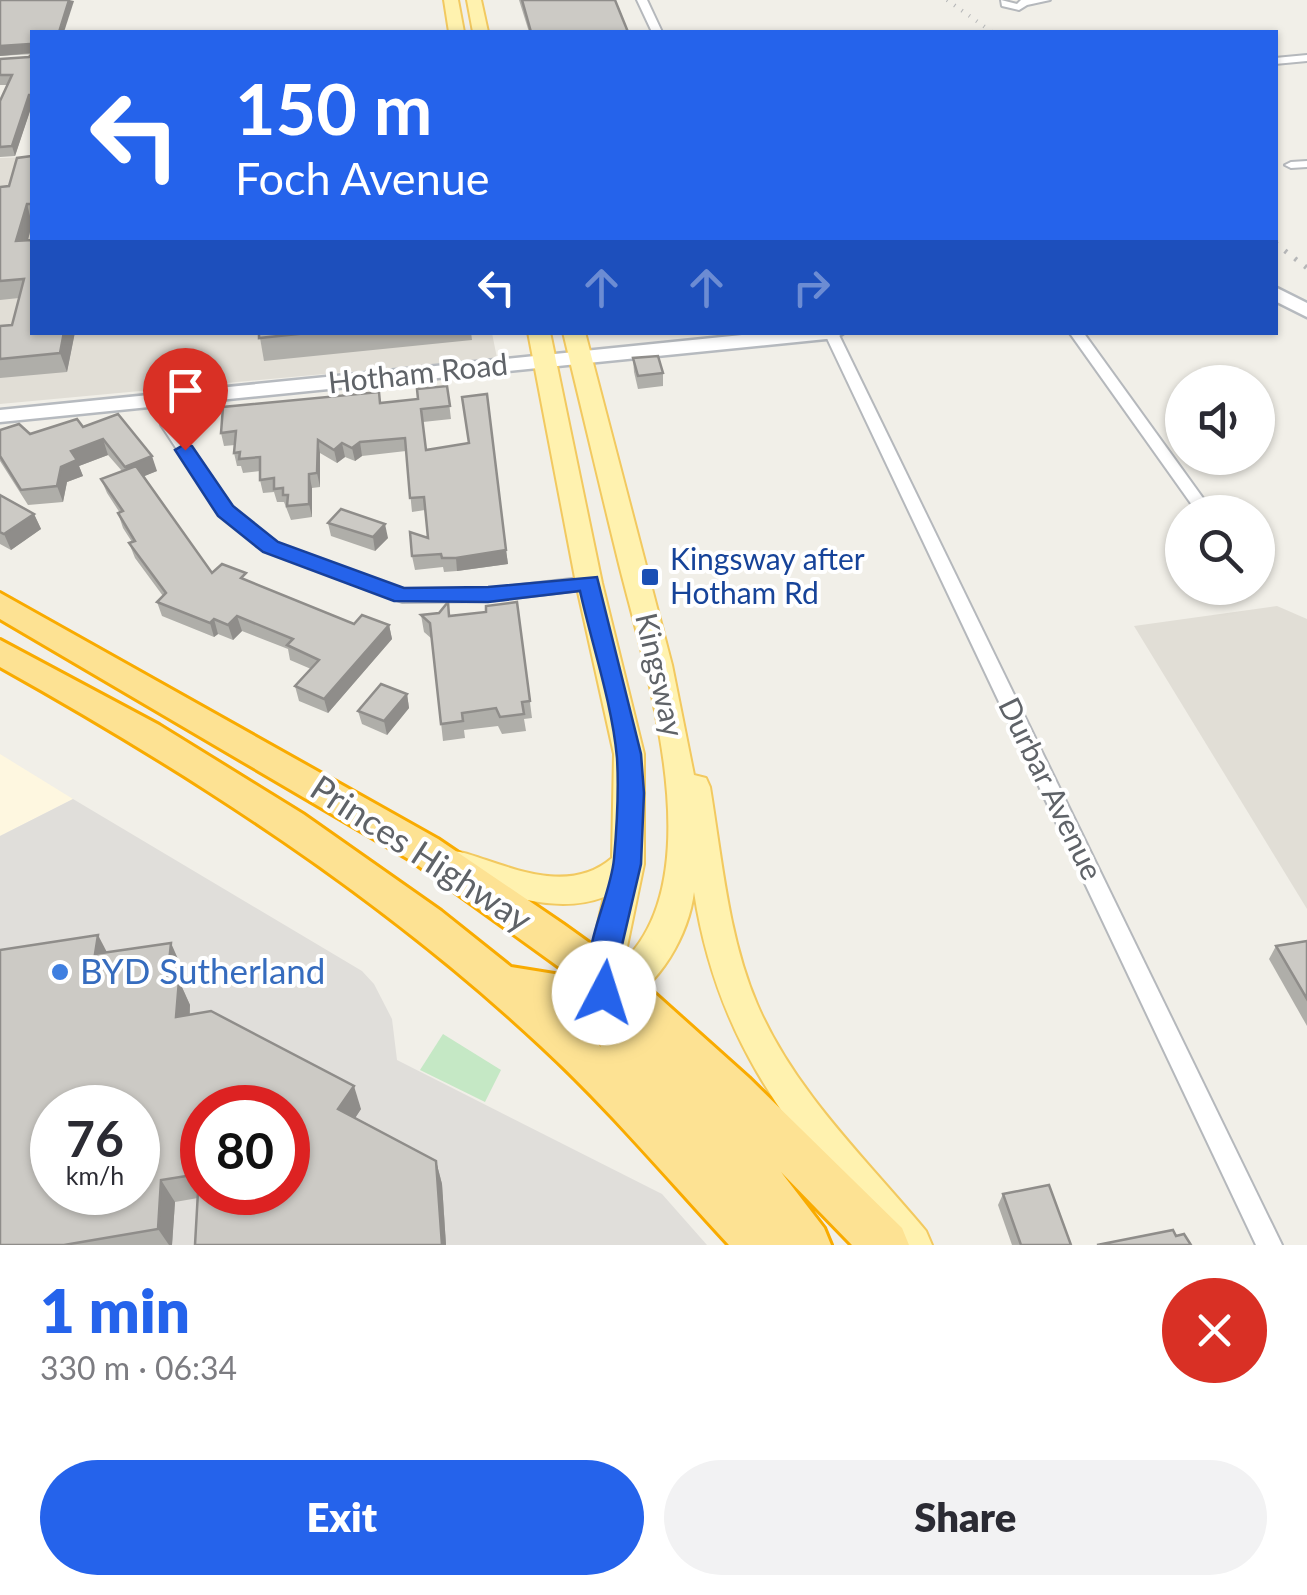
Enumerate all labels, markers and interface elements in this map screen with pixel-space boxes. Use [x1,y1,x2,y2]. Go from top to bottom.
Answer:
text: 150 m [235,66,432,150]
icon: left [70,70,200,200]
text: Foch Avenue [235,151,490,205]
icon: left [469,260,524,315]
icon: ahead [574,260,629,315]
icon: ahead [679,260,734,315]
icon: right [784,260,839,315]
street label: Hotham Road [326,345,509,399]
pin [143,348,228,451]
icon: arrive [158,363,213,418]
map controls [1165,365,1275,605]
button: sound [1165,365,1275,475]
button: search [1165,495,1275,605]
place label: Kingsway after Hotham Rd [670,540,865,610]
marker: Kingsway after Hotham Rd [639,566,661,588]
street label: Kingsway [629,609,693,740]
street label: Durbar Avenue [992,691,1111,885]
street label: Princes Highway [304,765,541,939]
position arrow [552,941,656,1045]
place label: BYD Sutherland [80,949,325,991]
marker: BYD Sutherland [49,961,71,983]
speed limit sign: 80 [180,1085,310,1215]
text: 76 [66,1108,124,1168]
text: km/h [66,1160,124,1190]
text: 1 min [40,1274,190,1346]
button: close [1162,1278,1267,1383]
text: 330 m · 06:34 [40,1348,237,1387]
button: Exit [40,1460,644,1575]
button: Share [664,1460,1267,1575]

